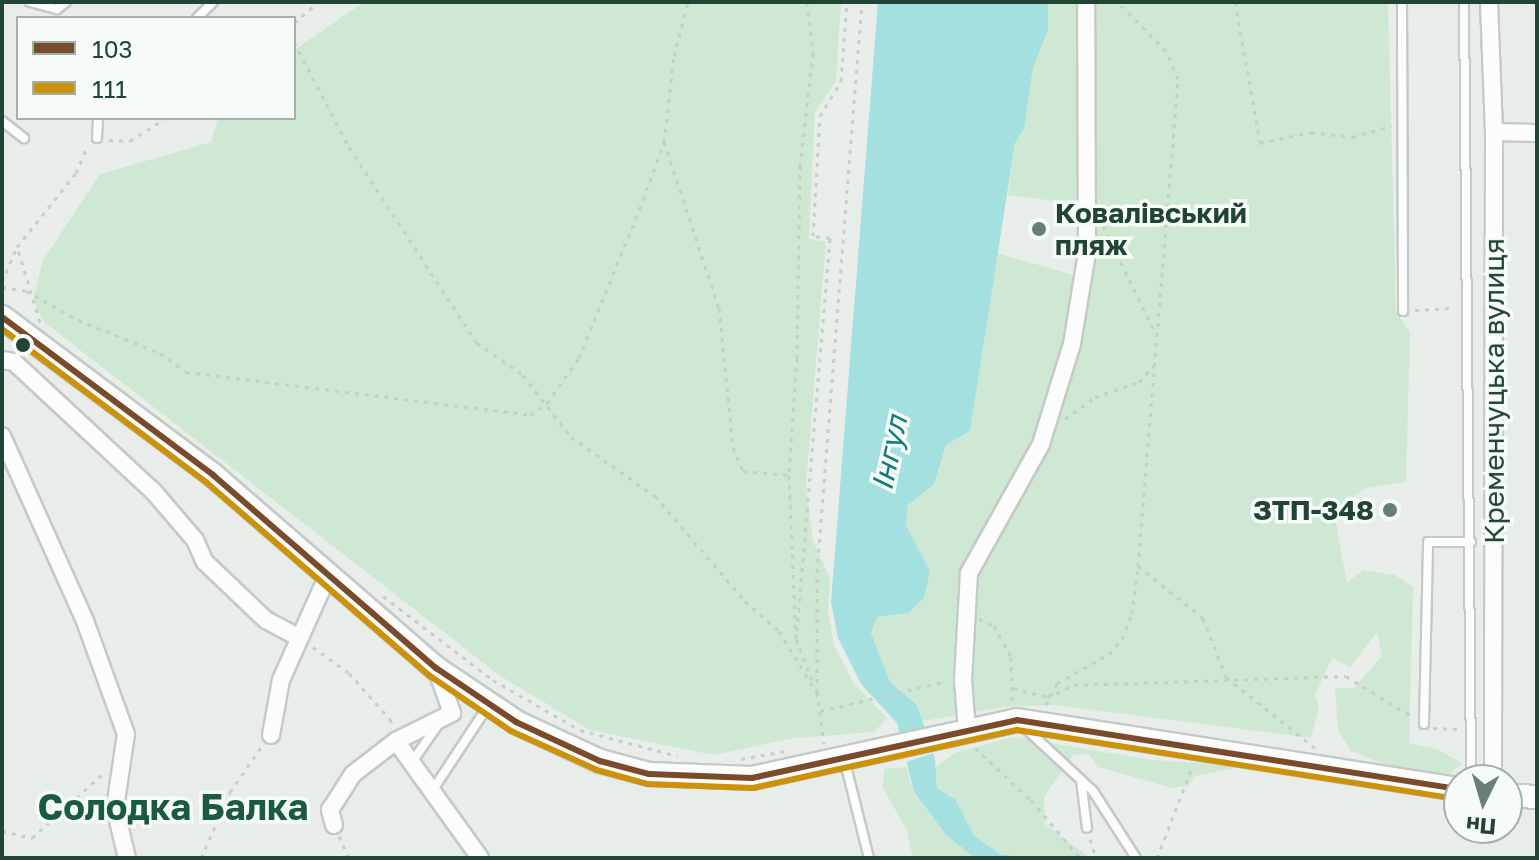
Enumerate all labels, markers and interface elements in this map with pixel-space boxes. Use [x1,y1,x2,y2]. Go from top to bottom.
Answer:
legend [16,16,296,120]
text: 103 [92,34,133,63]
text: 111 [92,74,127,103]
place label: Ковалівський пляж [1055,196,1247,262]
marker: Ковалівський пляж [1030,220,1048,238]
street label: Кременчуцька вулиця [1477,238,1511,544]
unlabelled marker [15,337,31,353]
water label: Інгул [864,412,914,494]
place label: ЗТП-348 [1253,493,1374,527]
marker: ЗТП-348 [1381,501,1399,519]
north arrow [1443,764,1523,844]
district label: Солодка Балка [38,785,308,829]
text: Пн [1465,812,1497,841]

